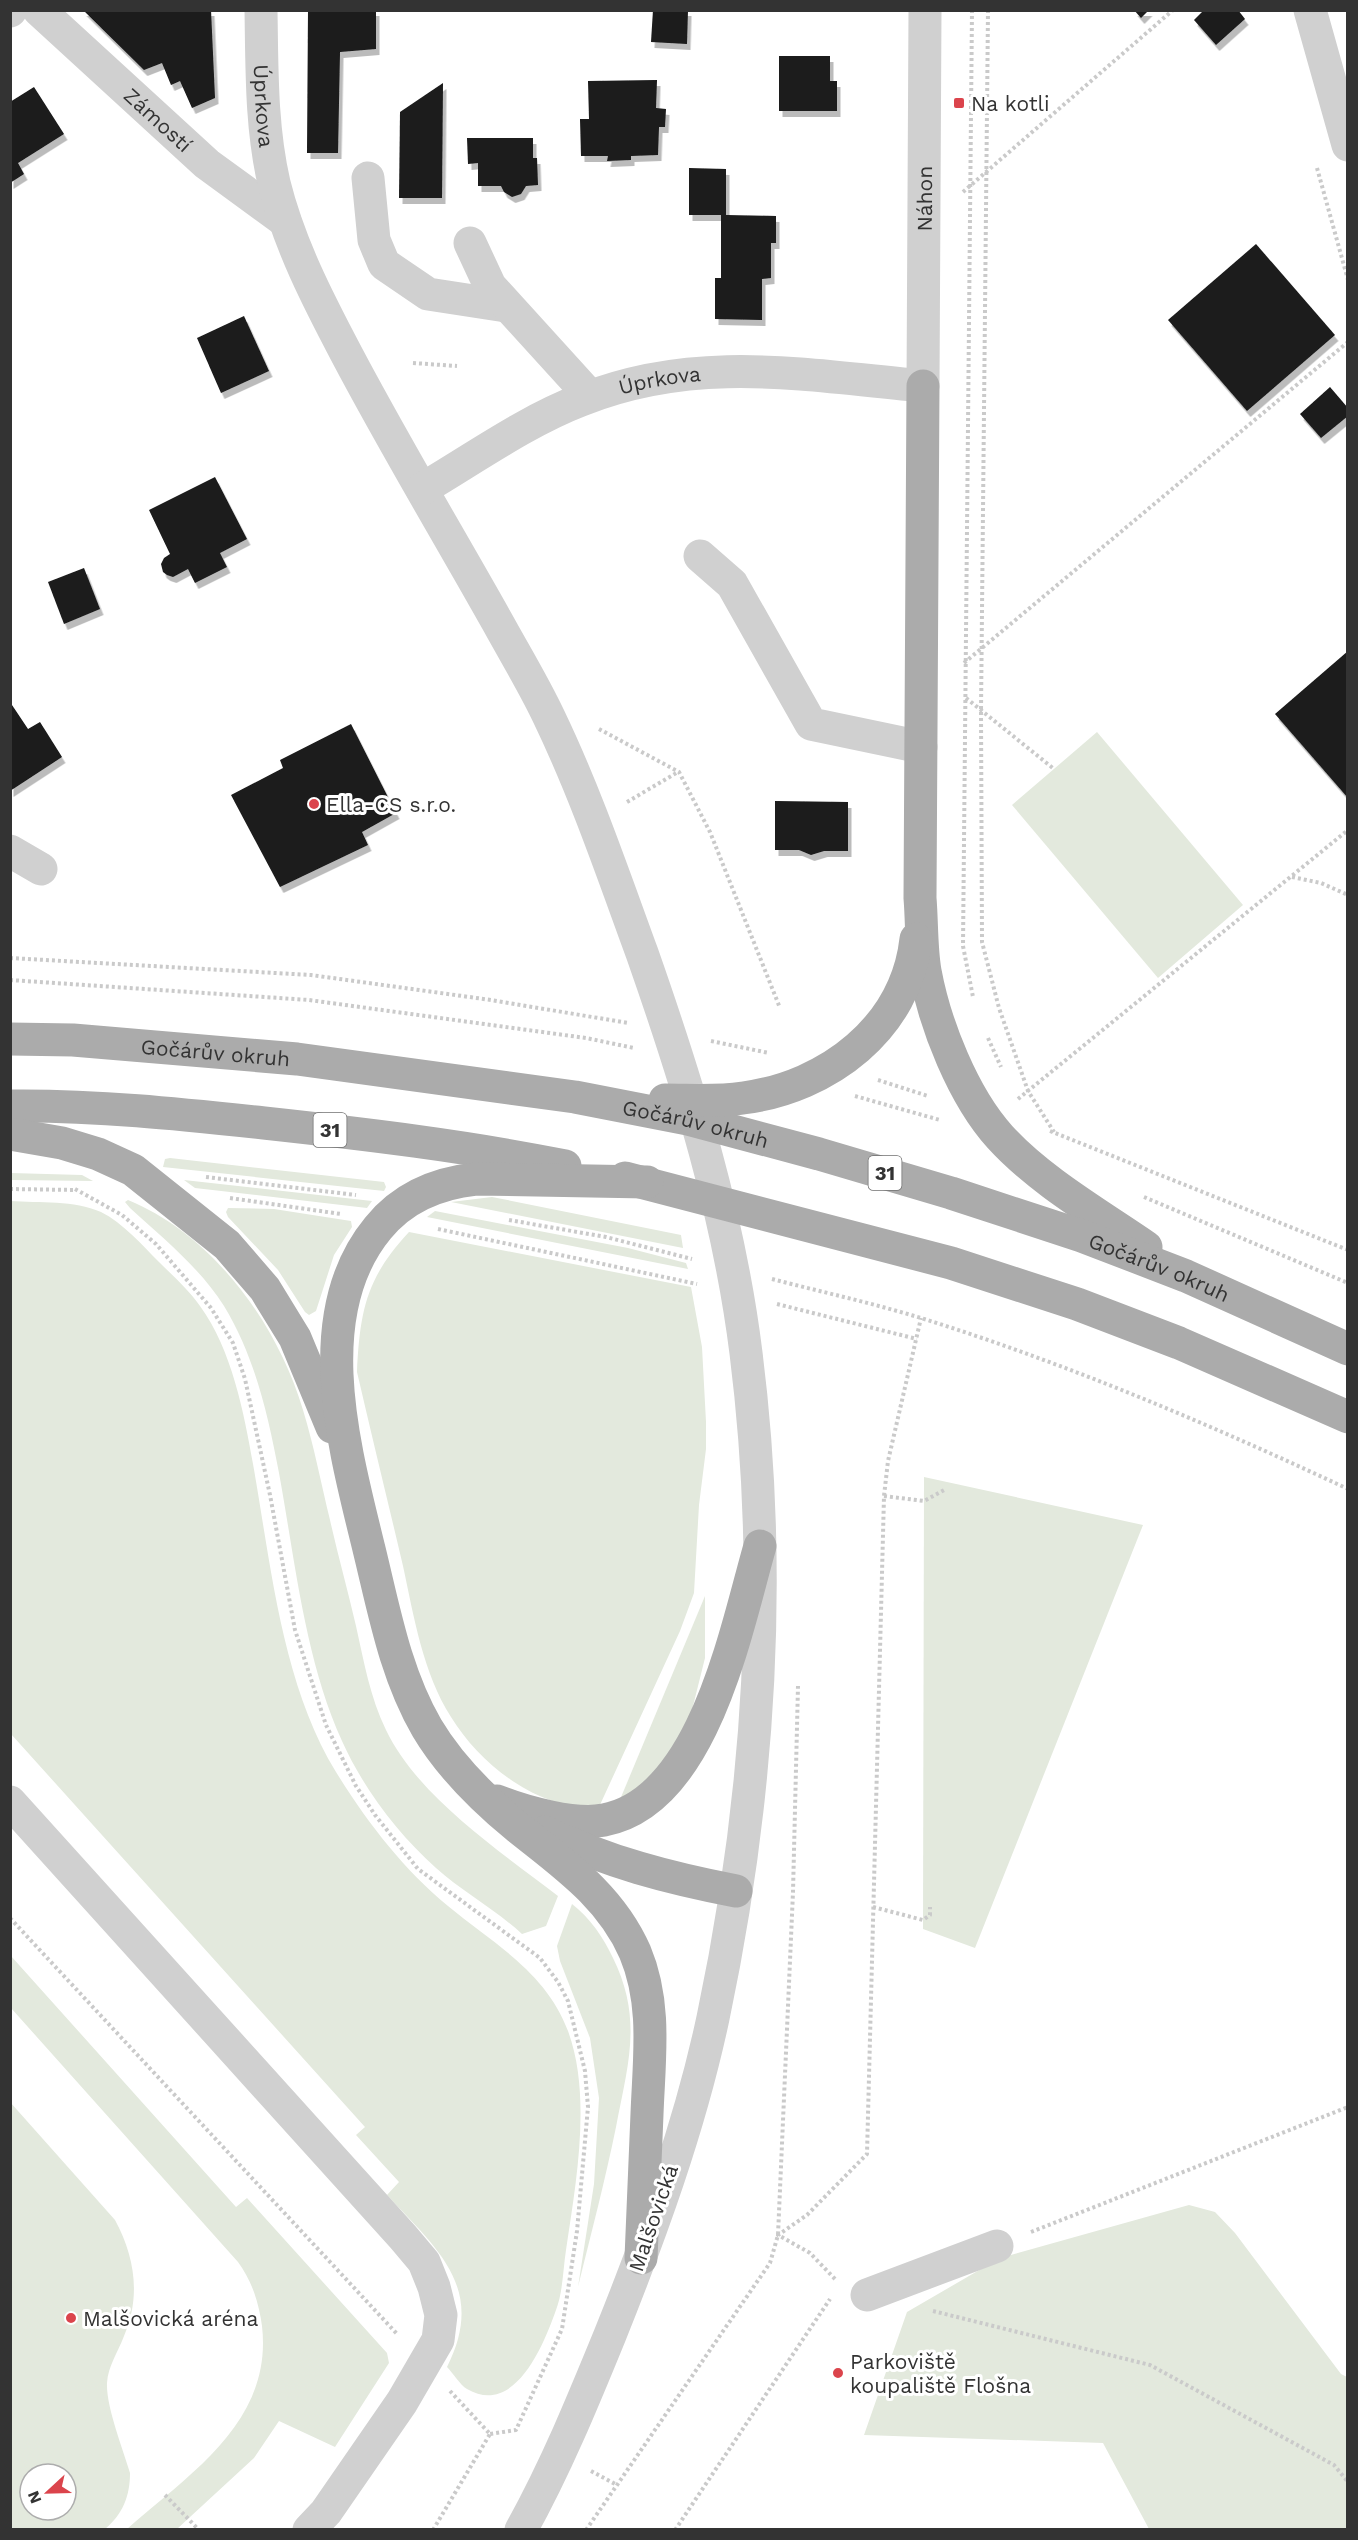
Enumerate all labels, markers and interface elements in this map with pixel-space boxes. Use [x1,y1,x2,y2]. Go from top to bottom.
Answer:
street label: Úprkova [249,64,280,149]
street label: Zámostí [119,82,198,157]
place label: Na kotli [971,91,1050,116]
marker: Na kotli [952,96,966,110]
street label: Náhon [911,166,937,232]
street label: Úprkova [616,360,702,399]
place label: Ella-CS s.r.o. [326,792,456,817]
marker: Ella-CS s.r.o. [307,797,321,811]
street label: Gočárův okruh [140,1033,291,1071]
street label: Gočárův okruh [620,1094,772,1153]
road number: 31 [314,1113,346,1147]
road number: 31 [868,1156,902,1190]
street label: Gočárův okruh [1085,1227,1234,1307]
street label: Malšovická [623,2161,683,2275]
place label: Malšovická aréna [83,2306,259,2331]
marker: Malšovická aréna [64,2311,78,2325]
place label: Parkoviště koupaliště Flošna [850,2349,1031,2398]
marker: Parkoviště koupaliště Flošna [831,2366,845,2380]
north arrow [18,2462,78,2522]
text: N [24,2488,46,2506]

